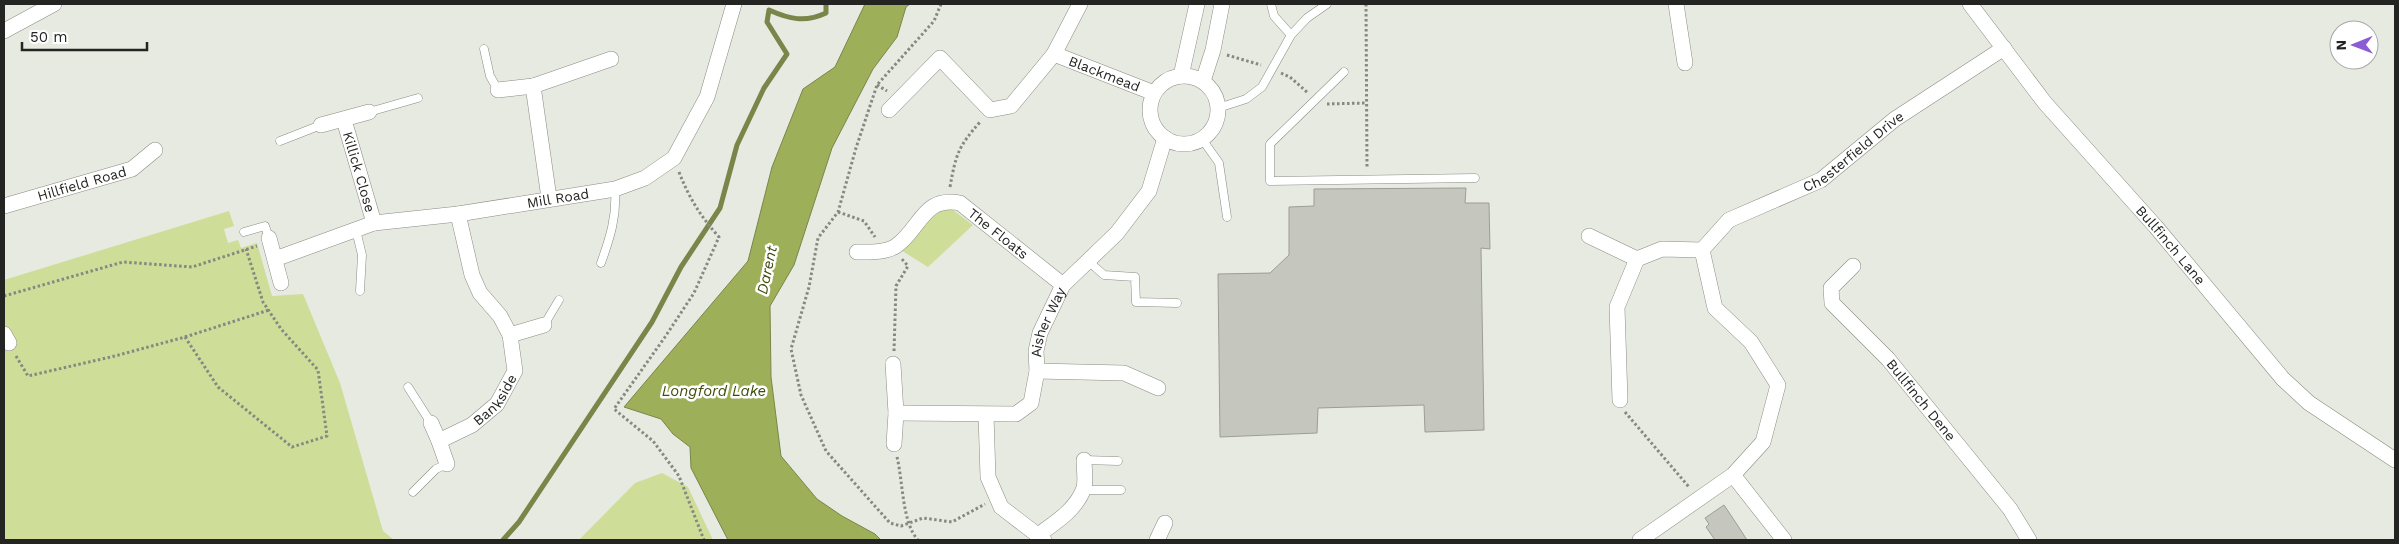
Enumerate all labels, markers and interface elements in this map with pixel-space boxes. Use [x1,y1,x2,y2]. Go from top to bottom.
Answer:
scale bar [22,20,148,52]
north arrow [2329,20,2379,70]
text: 50 m [30,28,67,46]
text: N [2333,40,2349,51]
street label: Blackmead [1066,53,1142,95]
street label: Chesterfield Drive [1800,108,1906,195]
street label: Killick Close [340,130,378,214]
street label: Hillfield Road [35,163,128,204]
street label: Mill Road [526,185,590,211]
street label: Bullfinch Lane [2133,202,2209,288]
street label: The Floats [965,205,1031,262]
water label: Darent [753,243,781,296]
street label: Aisher Way [1028,284,1069,358]
street label: Bullfinch Dene [1883,356,1959,444]
street label: Bankside [470,371,520,429]
water label: Longford Lake [662,382,766,400]

